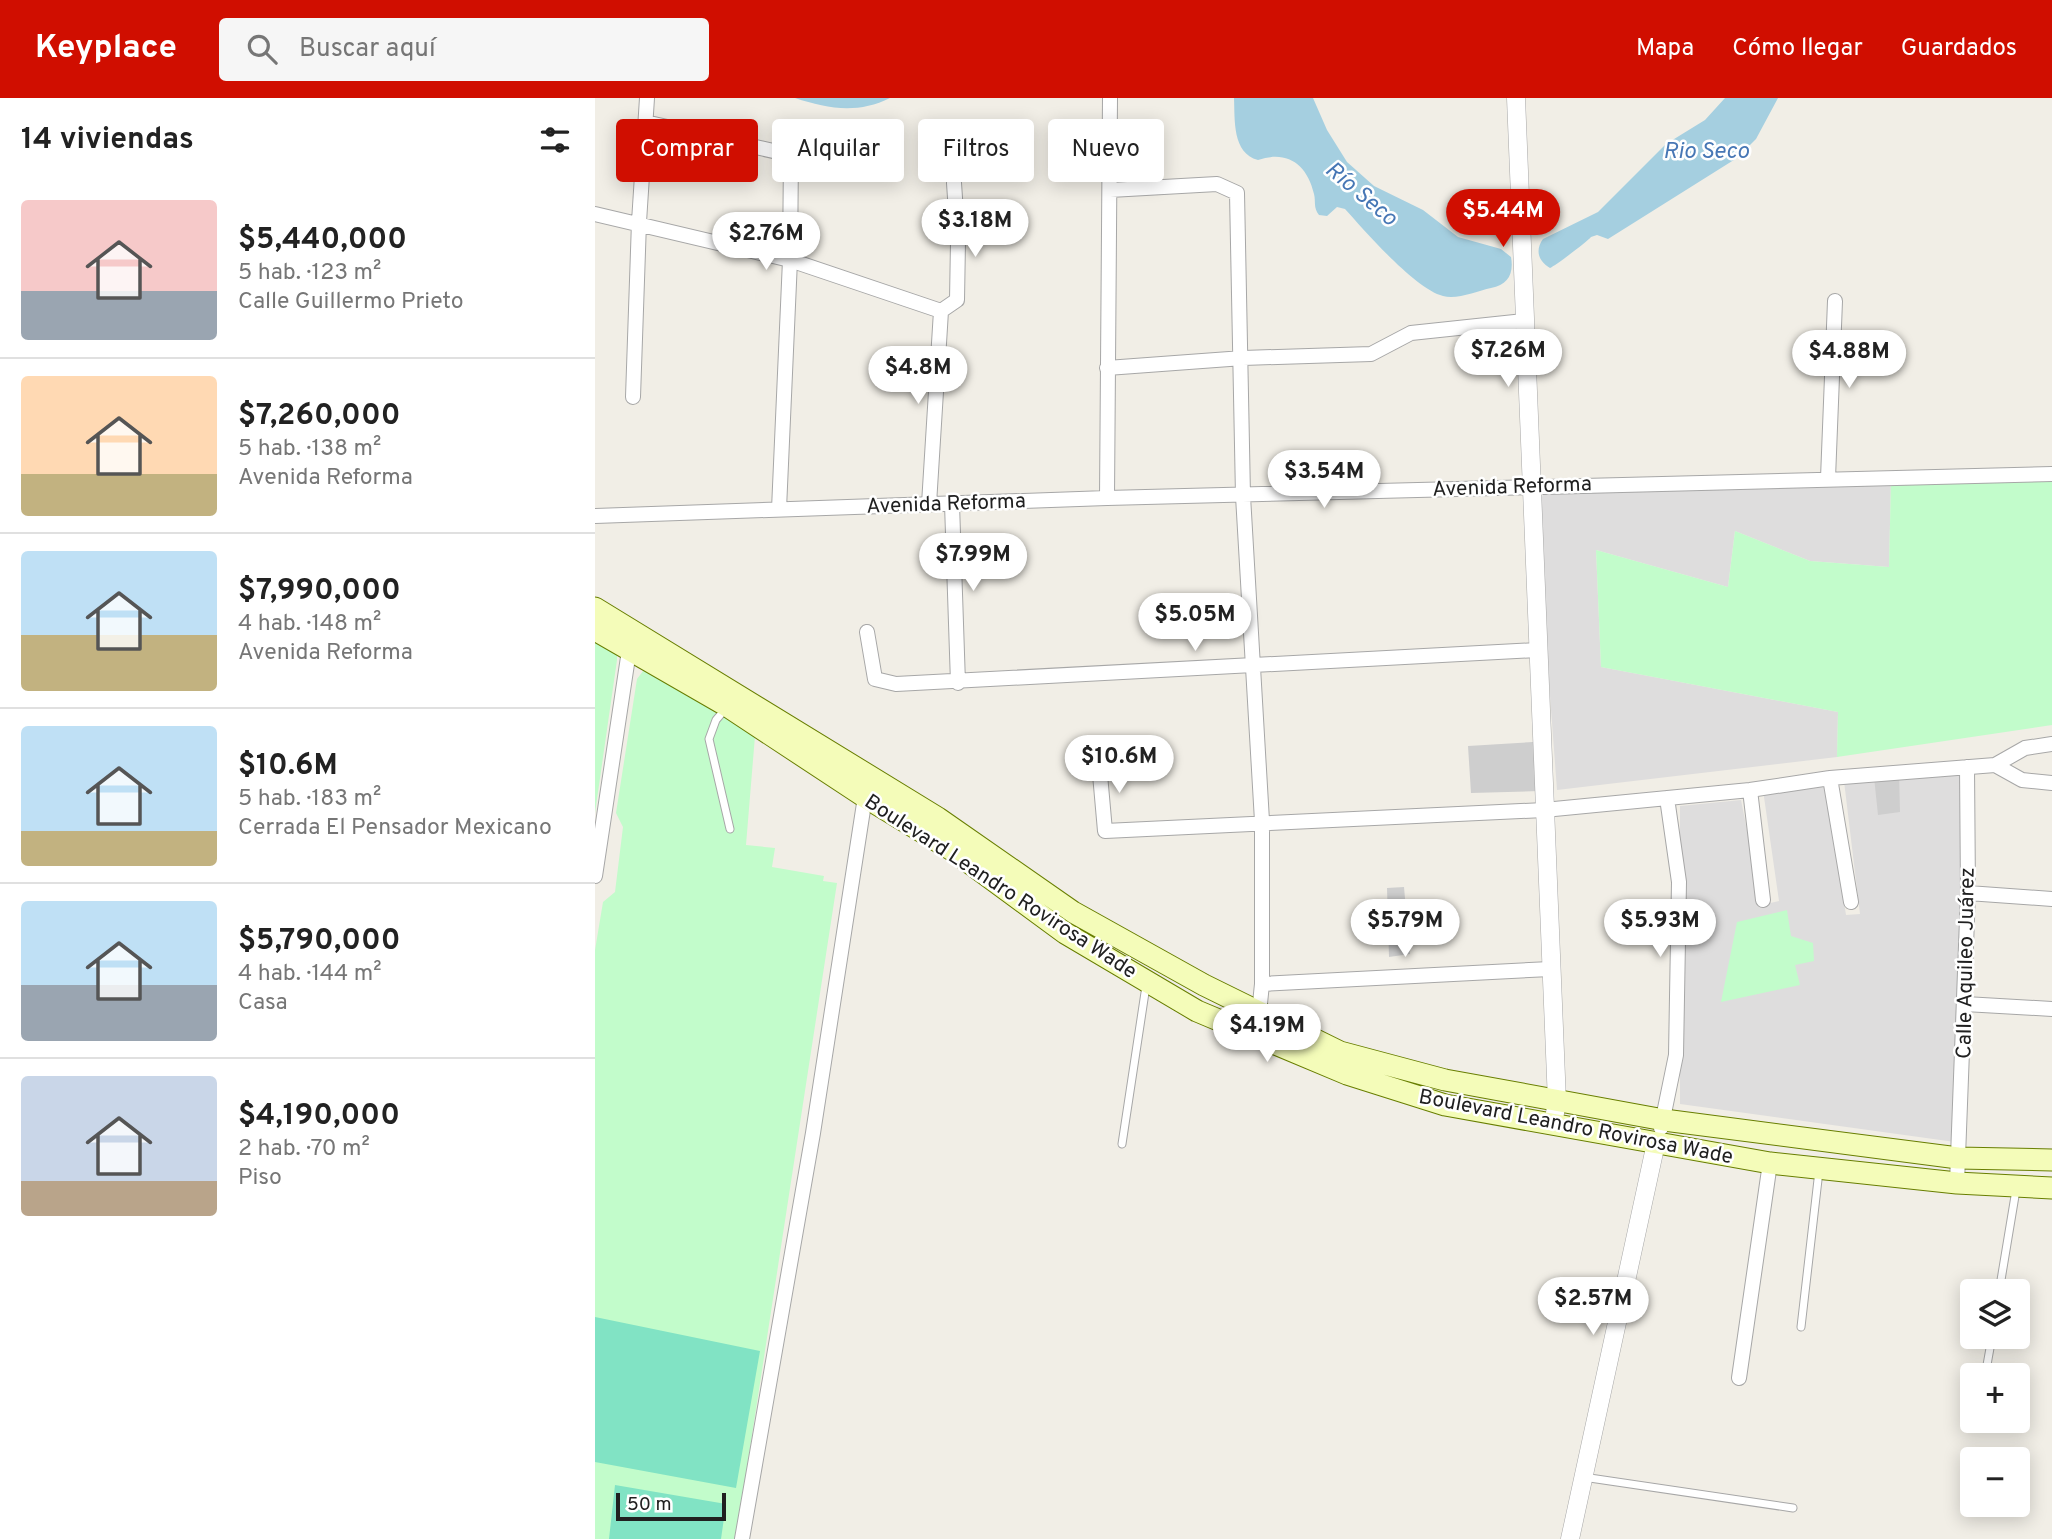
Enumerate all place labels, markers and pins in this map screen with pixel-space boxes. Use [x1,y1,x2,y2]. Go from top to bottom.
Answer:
pin: $5.44M [1446,190,1560,249]
pin: $3.18M [918,200,1032,259]
pin: $2.76M [709,212,823,272]
pin: $7.26M [1451,330,1565,389]
pin: $4.88M [1792,330,1906,390]
pin: $4.8M [869,346,967,406]
pin: $3.54M [1267,450,1381,510]
pin: $7.99M [916,533,1030,593]
pin: $5.05M [1138,594,1252,653]
pin: $10.6M [1062,736,1176,795]
pin: $5.79M [1348,900,1462,959]
pin: $5.93M [1603,900,1717,959]
pin: $4.19M [1210,1004,1324,1064]
pin: $2.57M [1536,1278,1650,1337]

